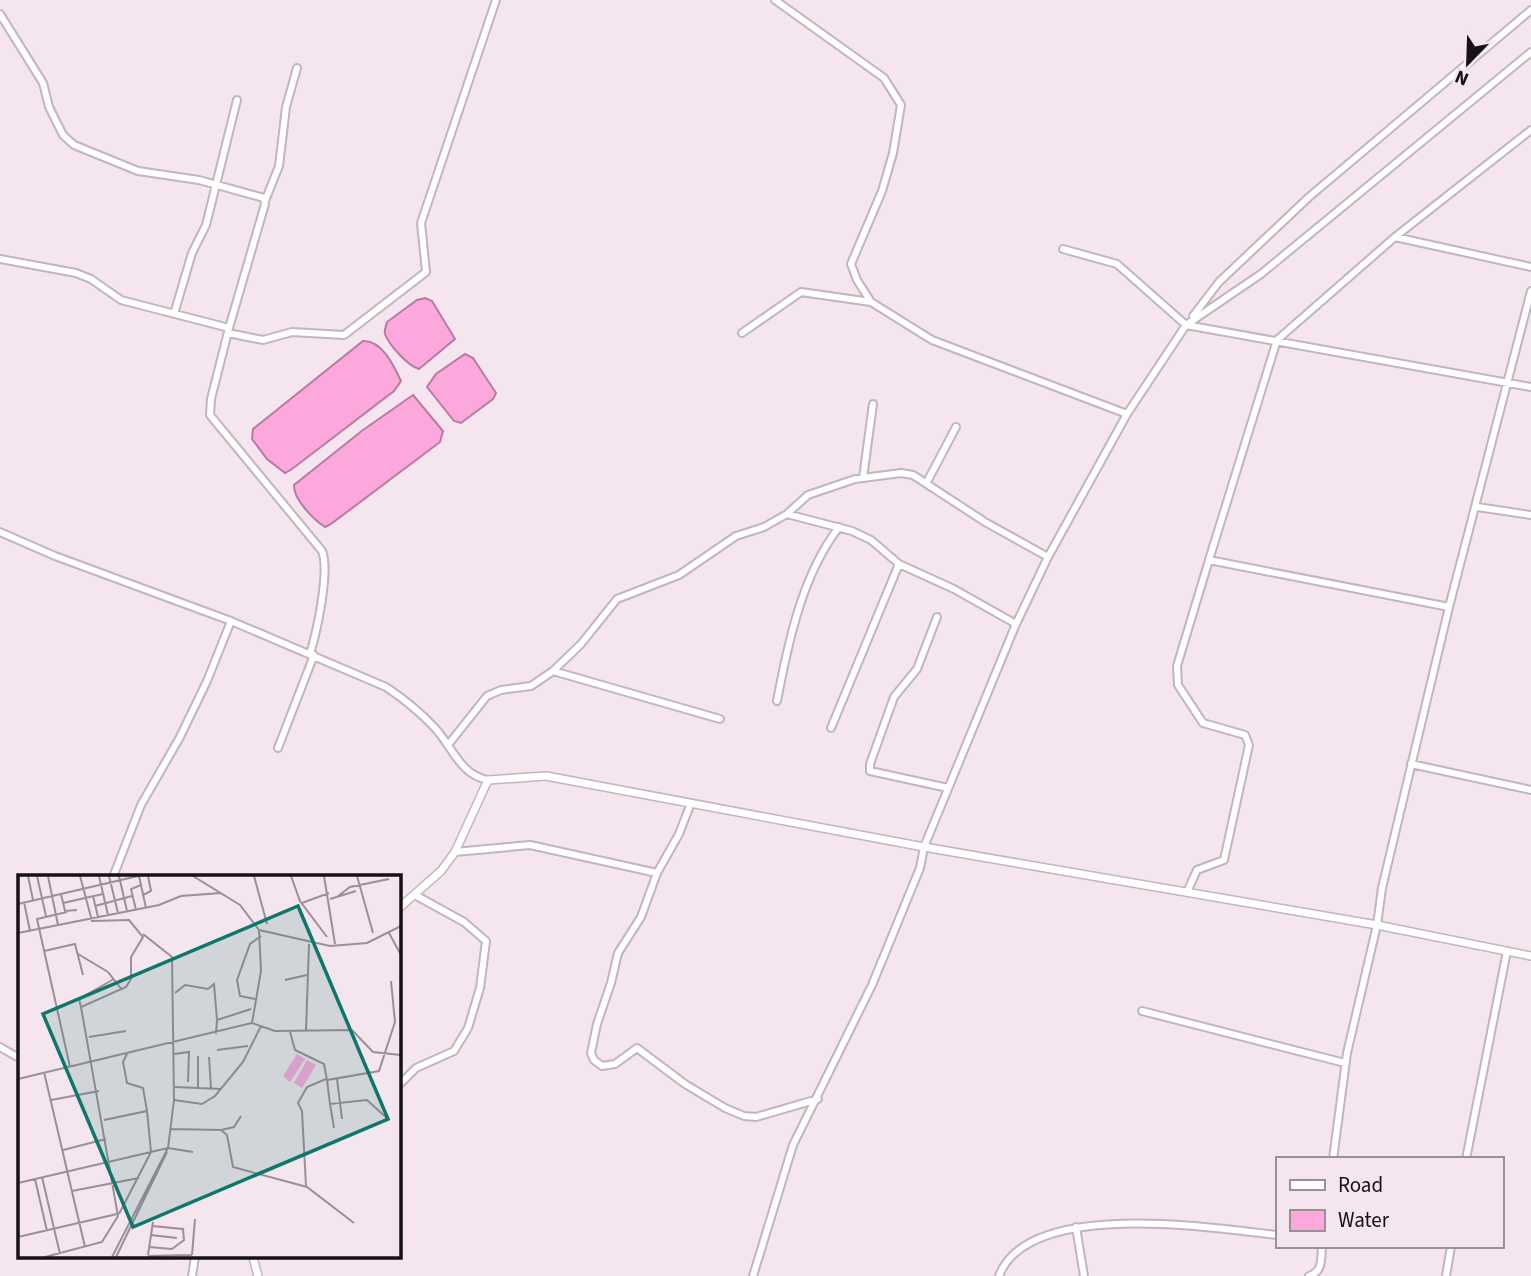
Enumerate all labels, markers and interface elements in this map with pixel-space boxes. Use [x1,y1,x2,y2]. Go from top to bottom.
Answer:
north arrow [1433,28,1503,98]
text: N [1451,62,1473,92]
inset map [18,875,401,1258]
legend [1276,1157,1503,1248]
text: Road [1338,1170,1383,1200]
text: Water [1338,1205,1390,1235]

